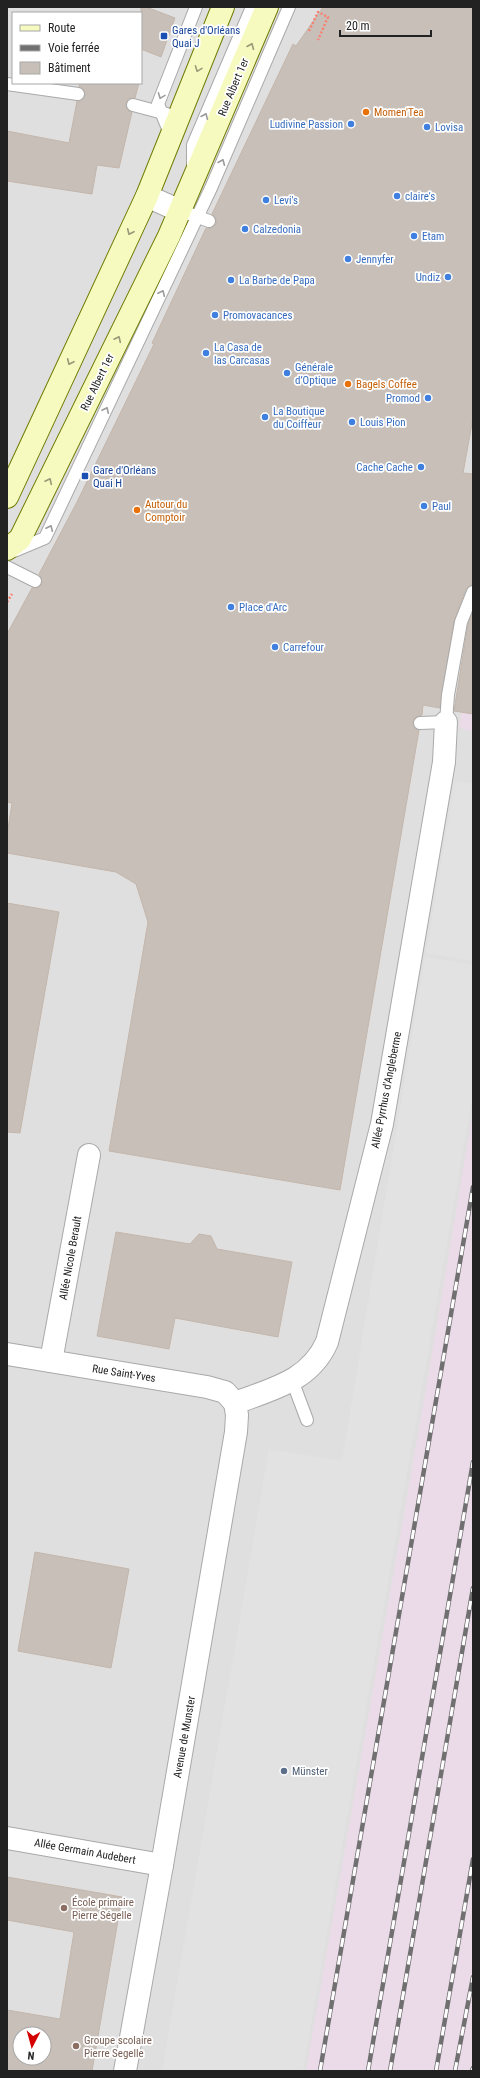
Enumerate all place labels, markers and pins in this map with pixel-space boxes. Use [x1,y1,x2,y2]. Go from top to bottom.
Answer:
place label: Gares d'Orléans Quai J [172,24,240,50]
marker: Gares d'Orléans Quai J [159,31,169,41]
place label: Momen'Tea [374,106,424,119]
marker: Momen'Tea [361,107,371,117]
place label: Ludivine Passion [270,118,343,131]
marker: Ludivine Passion [346,119,356,129]
place label: Lovisa [435,121,463,134]
marker: Lovisa [422,122,432,132]
place label: claire's [405,190,435,203]
marker: claire's [392,191,402,201]
place label: Levi's [274,194,298,207]
marker: Levi's [261,195,271,205]
place label: Calzedonia [253,223,301,236]
marker: Calzedonia [240,224,250,234]
place label: Etam [422,230,444,243]
marker: Etam [409,231,419,241]
place label: Jennyfer [356,253,394,266]
marker: Jennyfer [343,254,353,264]
place label: Undiz [416,271,440,284]
marker: Undiz [443,272,453,282]
place label: La Barbe de Papa [239,274,315,287]
marker: La Barbe de Papa [226,275,236,285]
place label: Promovacances [223,309,292,322]
marker: Promovacances [210,310,220,320]
place label: La Casa de las Carcasas [214,341,270,367]
marker: La Casa de las Carcasas [201,348,211,358]
place label: Générale d’Optique [295,361,336,387]
marker: Générale d’Optique [282,368,292,378]
place label: Bagels Coffee [356,378,417,391]
marker: Bagels Coffee [343,379,353,389]
place label: Promod [386,392,420,405]
marker: Promod [423,393,433,403]
place label: La Boutique du Coiffeur [273,405,325,431]
marker: La Boutique du Coiffeur [260,412,270,422]
place label: Louis Pion [360,416,406,429]
marker: Louis Pion [347,417,357,427]
place label: Cache Cache [356,461,413,474]
marker: Cache Cache [416,462,426,472]
place label: Gare d'Orléans Quai H [93,464,156,490]
marker: Gare d'Orléans Quai H [80,471,90,481]
place label: Autour du Comptoir [145,498,187,524]
place label: Paul [432,500,451,513]
marker: Paul [419,501,429,511]
marker: Autour du Comptoir [132,505,142,515]
place label: Place d'Arc [239,601,287,614]
marker: Place d'Arc [226,602,236,612]
place label: Carrefour [283,641,325,654]
marker: Carrefour [270,642,280,652]
place label: Münster [292,1765,328,1778]
marker: Münster [279,1766,289,1776]
place label: École primaire Pierre Ségelle [72,1896,134,1922]
marker: École primaire Pierre Ségelle [59,1903,69,1913]
place label: Groupe scolaire Pierre Segelle [84,2034,152,2060]
marker: Groupe scolaire Pierre Segelle [71,2041,81,2051]

